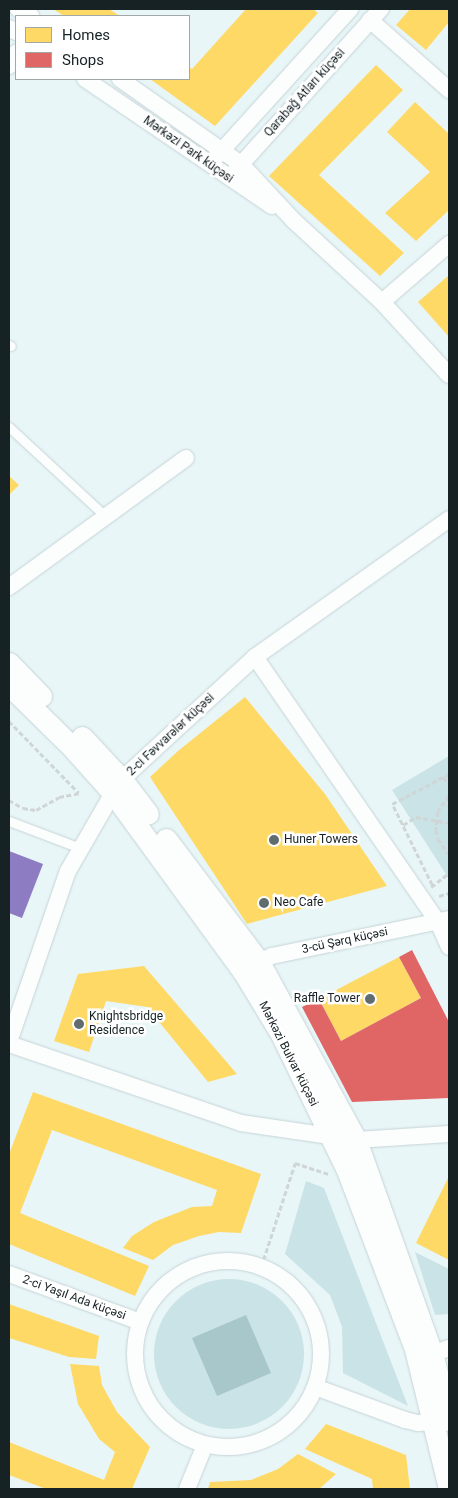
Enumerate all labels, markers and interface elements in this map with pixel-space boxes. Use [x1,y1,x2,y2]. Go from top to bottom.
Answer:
legend [15,15,190,80]
text: Homes [62,26,110,44]
street label: Qarabağ Atları küçəsi [262,46,348,140]
text: Shops [62,51,104,69]
street label: Mərkəzi Park küçəsi [140,114,236,186]
street label: 2-ci Fəvvarələr küçəsi [124,691,218,779]
place label: Huner Towers [284,833,358,847]
marker: Huner Towers [268,834,280,846]
place label: Neo Cafe [274,896,323,910]
marker: Neo Cafe [258,897,270,909]
street label: 3-cü Şərq küçəsi [301,925,389,957]
place label: Raffle Tower [294,992,360,1006]
marker: Raffle Tower [364,993,376,1005]
street label: Mərkəzi Bulvar küçəsi [255,999,321,1109]
place label: Knightsbridge Residence [89,1010,163,1038]
marker: Knightsbridge Residence [73,1018,85,1030]
street label: 2-ci Yaşıl Ada küçəsi [20,1273,128,1323]

